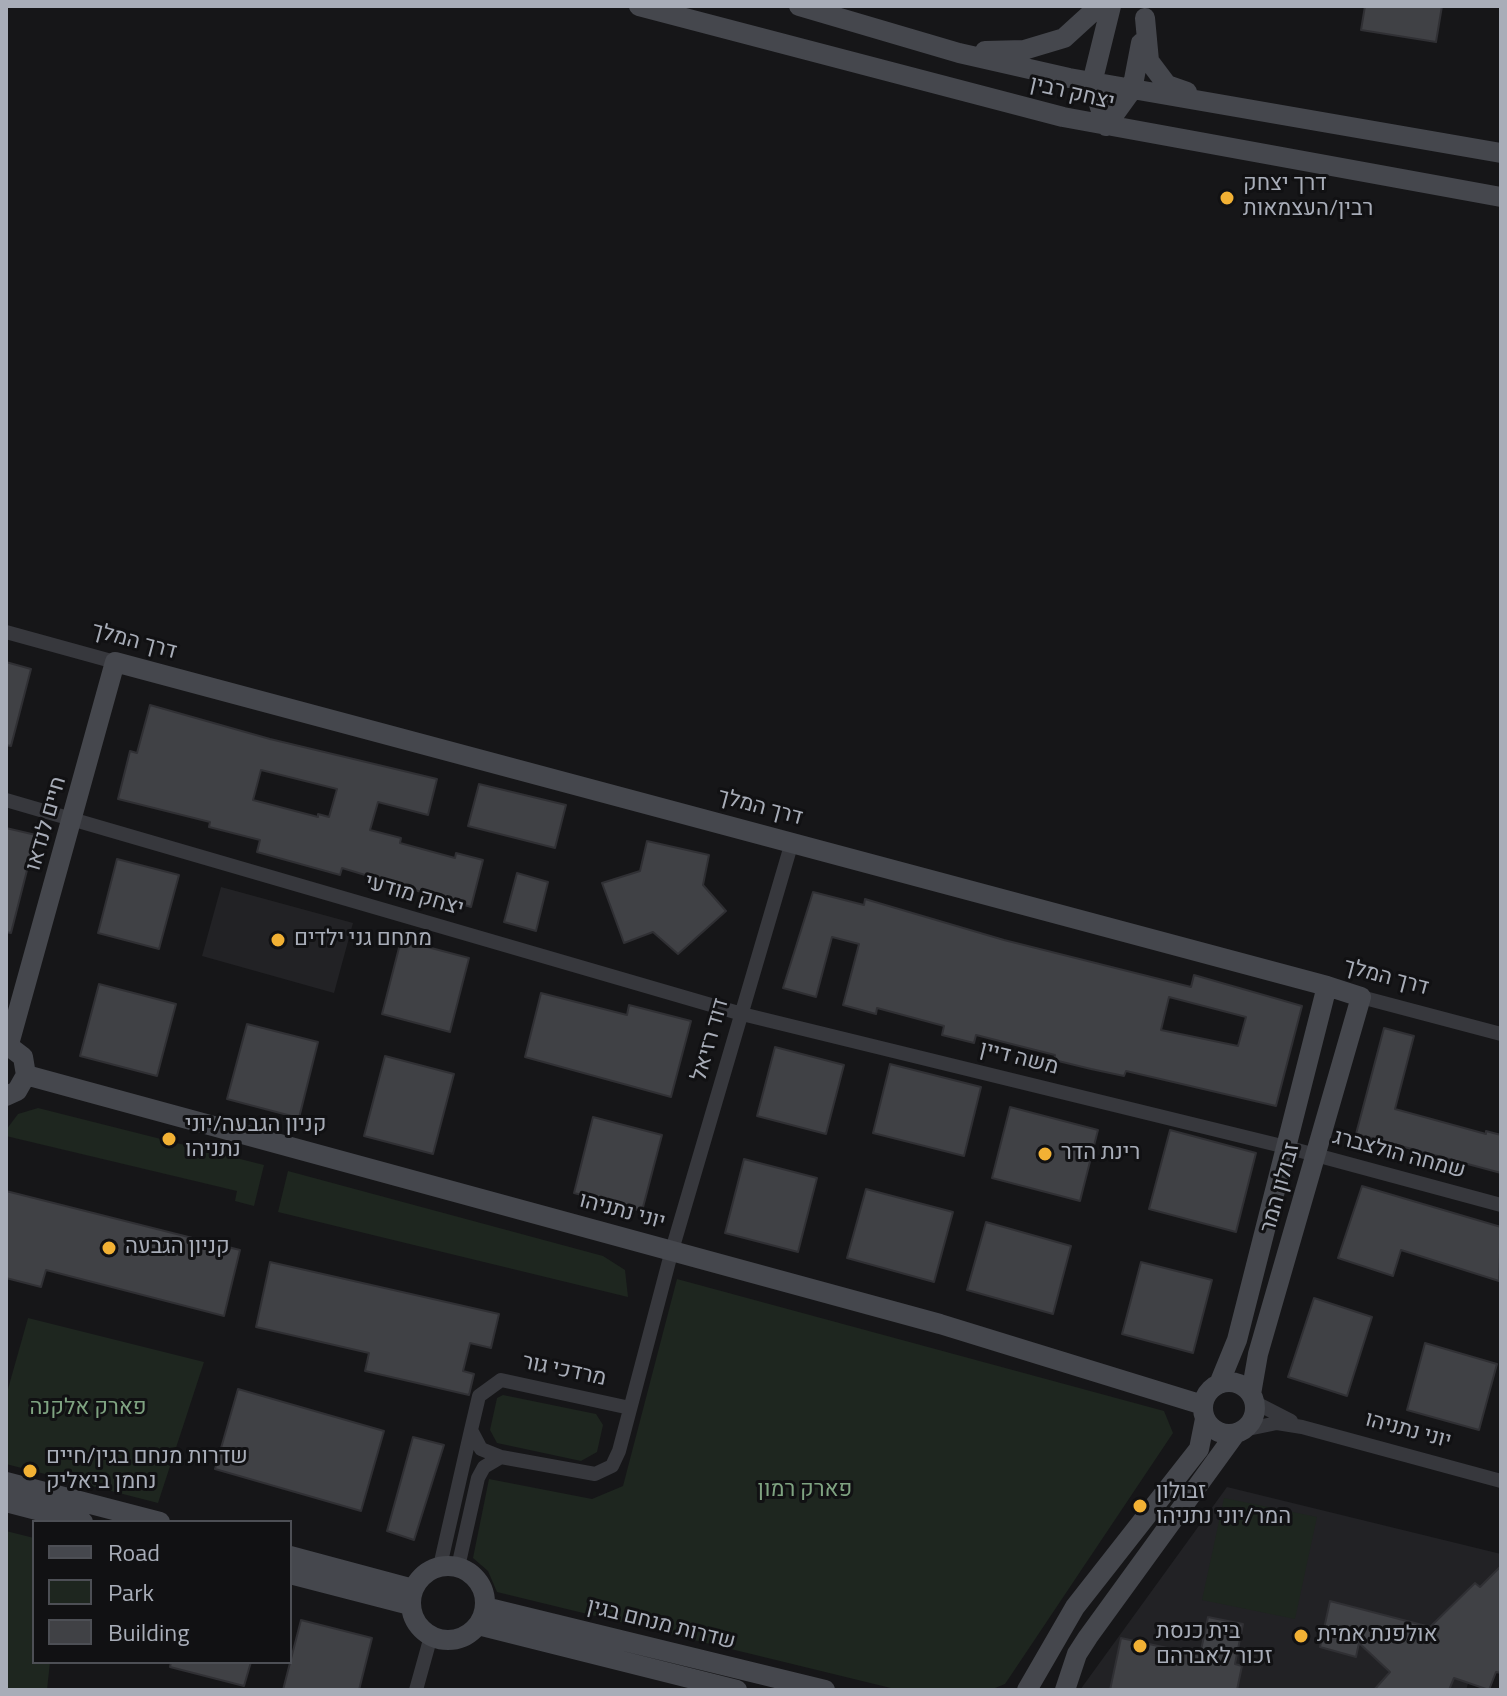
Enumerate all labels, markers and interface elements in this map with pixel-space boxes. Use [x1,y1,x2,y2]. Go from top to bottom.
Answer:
street label: יצחק רבין [1027,71,1117,117]
place label: דרך יצחק רבין/העצמאות [1243,172,1373,224]
marker: דרך יצחק רבין/העצמאות [1218,189,1236,207]
street label: דרך המלך [89,618,179,666]
street label: חיים לנדאו [21,774,73,874]
street label: דרך המלך [715,784,805,832]
street label: יצחק מודעי [361,869,467,923]
place label: מתחם גני ילדים [294,927,432,953]
marker: מתחם גני ילדים [269,931,287,949]
street label: דרך המלך [1341,954,1431,1002]
street label: דוד רזיאל [687,996,735,1084]
street label: משה דיין [977,1036,1061,1082]
place label: קניון הגבעה/יוני נתניהו [185,1113,326,1164]
street label: שמחה הולצברג [1330,1125,1468,1185]
marker: קניון הגבעה/יוני נתניהו [160,1130,178,1148]
street label: זבולון המר [1256,1140,1306,1236]
place label: רינת הדר [1061,1141,1140,1167]
marker: רינת הדר [1036,1145,1054,1163]
street label: יוני נתניהו [576,1188,668,1236]
place label: קניון הגבעה [125,1235,230,1261]
marker: קניון הגבעה [100,1239,118,1257]
street label: מרדכי גור [520,1349,608,1393]
park label: פארק אלקנה [29,1396,147,1422]
street label: יוני נתניהו [1362,1407,1454,1455]
place label: שדרות מנחם בגין/חיים נחמן ביאליק [46,1445,248,1496]
marker: שדרות מנחם בגין/חיים נחמן ביאליק [21,1462,39,1480]
park label: פארק רמון [758,1478,852,1504]
place label: זבולון המר/יוני נתניהו [1156,1480,1291,1532]
marker: זבולון המר/יוני נתניהו [1131,1497,1149,1515]
legend [32,1520,292,1664]
text: Road [108,1534,160,1570]
text: Park [108,1574,154,1610]
street label: שדרות מנחם בגין [584,1594,738,1656]
text: Building [108,1614,190,1650]
place label: בית כנסת זכור לאברהם [1156,1620,1272,1672]
place label: אולפנת אמית [1317,1623,1438,1649]
marker: אולפנת אמית [1292,1627,1310,1645]
marker: בית כנסת זכור לאברהם [1131,1637,1149,1655]

